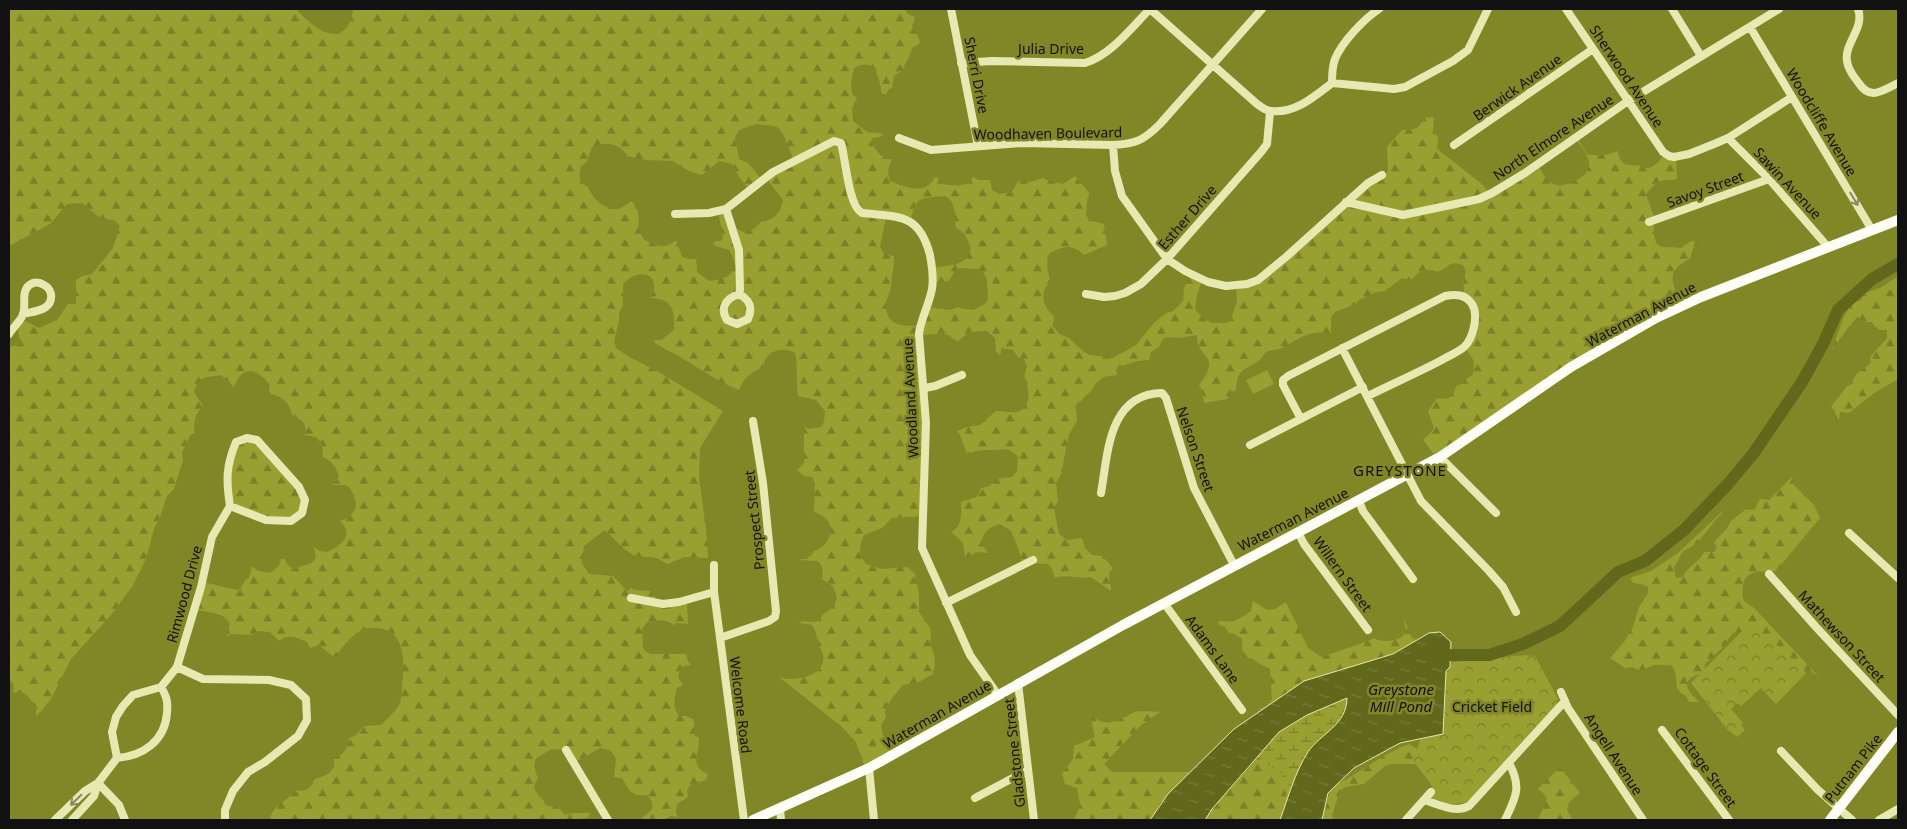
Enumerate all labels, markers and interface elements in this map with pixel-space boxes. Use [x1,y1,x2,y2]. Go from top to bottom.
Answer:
street label: Sherwood Avenue [1586,21,1668,131]
street label: Sherri Drive [960,35,994,115]
street label: Julia Drive [1016,39,1084,58]
street label: Berwick Avenue [1469,49,1565,125]
street label: Woodcliffe Avenue [1782,65,1862,180]
street label: North Elmore Avenue [1489,90,1617,184]
street label: Woodhaven Boulevard [974,122,1122,144]
street label: Sawin Avenue [1750,143,1826,223]
street label: Savoy Street [1664,166,1746,212]
street label: Esther Drive [1154,180,1221,253]
one-way arrow [1849,191,1859,205]
street label: Waterman Avenue [1583,277,1699,351]
street label: Woodland Avenue [897,338,923,458]
street label: Nelson Street [1173,404,1219,494]
district label: GREYSTONE [1353,460,1447,480]
street label: Prospect Street [739,469,769,571]
street label: Waterman Avenue [1234,483,1352,555]
street label: Willern Street [1309,532,1377,616]
street label: Rimwood Drive [162,543,206,645]
street label: Mathewson Street [1794,586,1890,686]
street label: Adams Lane [1182,611,1244,687]
street label: Welcome Road [726,655,756,755]
street label: Waterman Avenue [880,675,995,753]
water label: Greystone Mill Pond [1368,679,1435,716]
street label: Gladstone Street [999,697,1029,809]
park label: Cricket Field [1452,697,1532,716]
street label: Angell Avenue [1580,709,1648,799]
street label: Cottage Street [1671,723,1741,811]
street label: Putnam Pike [1820,729,1886,807]
one-way arrow [70,794,82,807]

